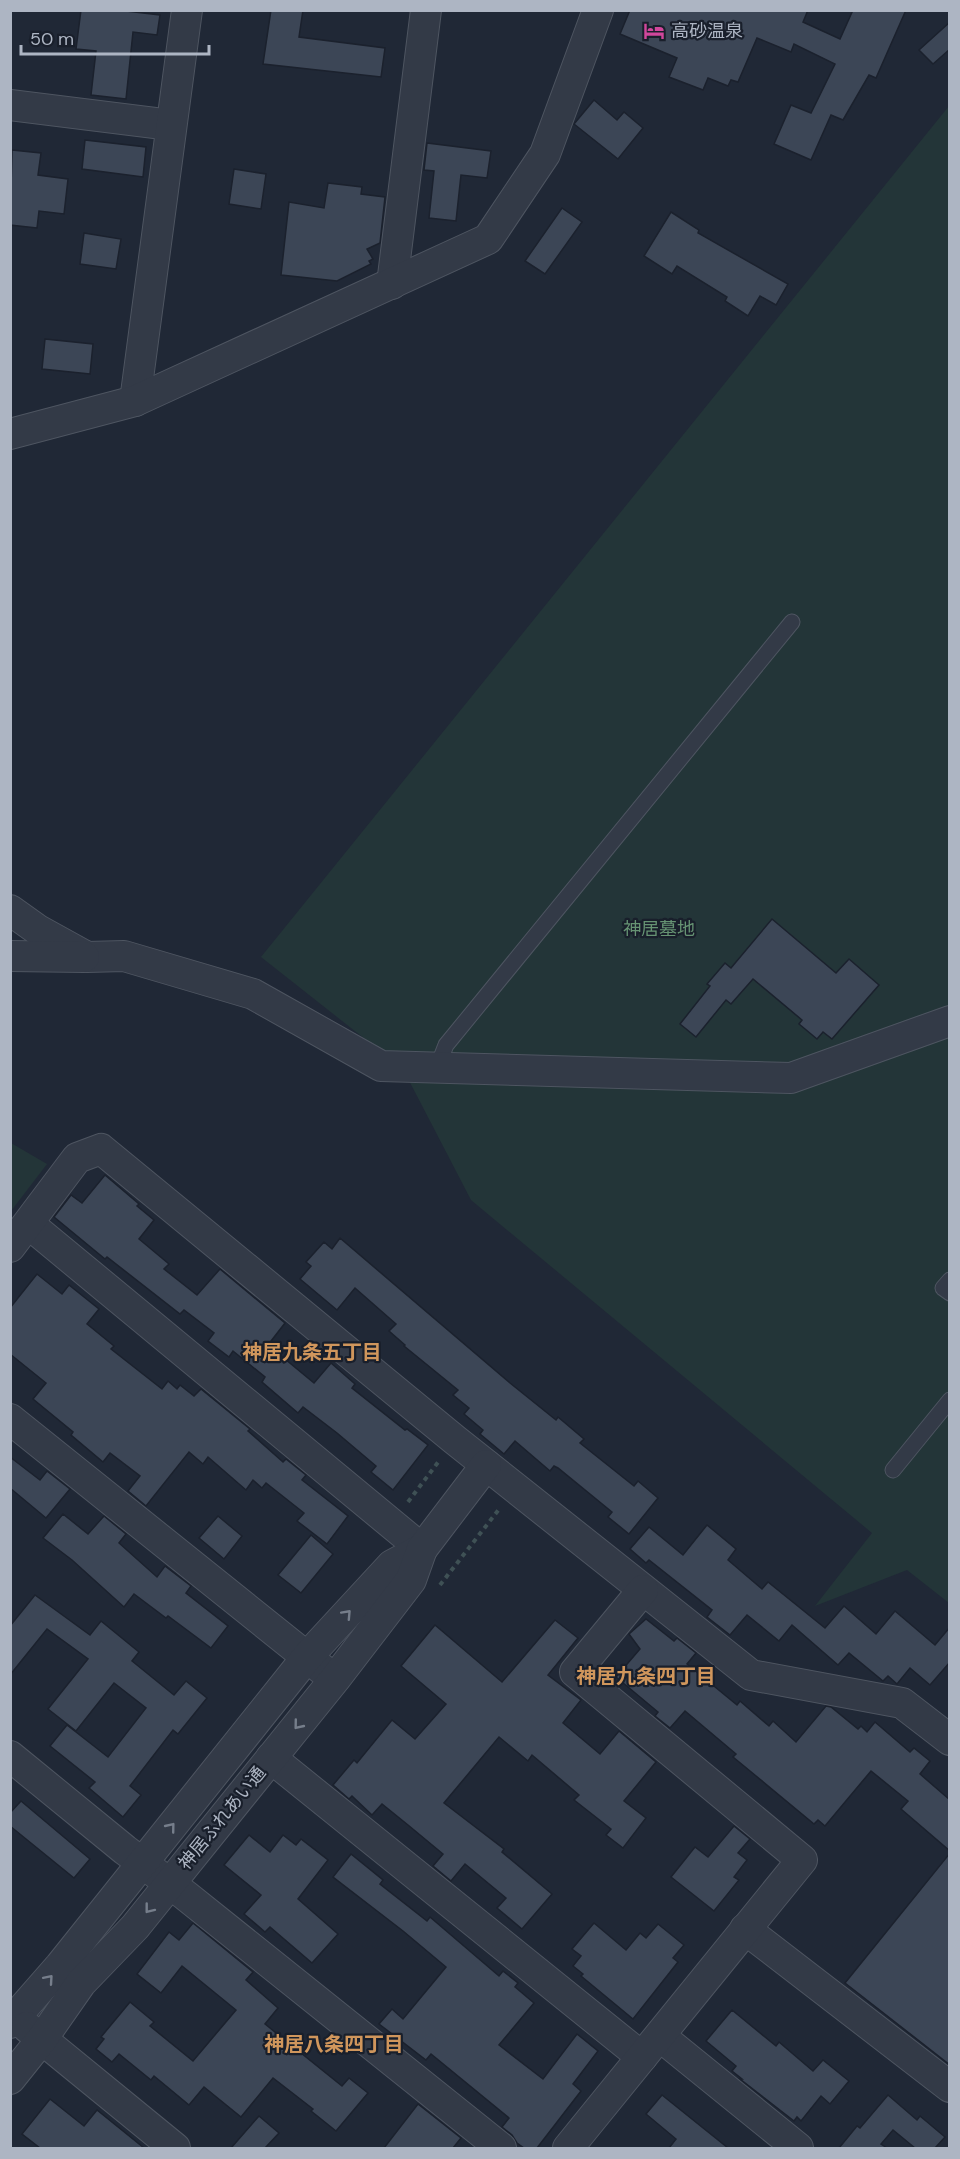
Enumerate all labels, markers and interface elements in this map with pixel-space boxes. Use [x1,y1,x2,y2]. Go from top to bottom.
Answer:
scale bar [21,18,208,56]
hotel icon: 高砂温泉 [642,19,666,43]
place label: 高砂温泉 [671,19,743,43]
text: 50 m [30,27,74,51]
park label: 神居墓地 [623,917,695,941]
district label: 神居九条五丁目 [242,1339,382,1365]
one-way arrow [340,1610,351,1621]
district label: 神居九条四丁目 [576,1663,716,1689]
one-way arrow [295,1718,306,1729]
street label: 神居ふれあい通 [173,1761,271,1875]
one-way arrow [163,1823,174,1834]
one-way arrow [146,1902,157,1913]
one-way arrow [42,1975,53,1986]
district label: 神居八条四丁目 [264,2031,404,2057]

